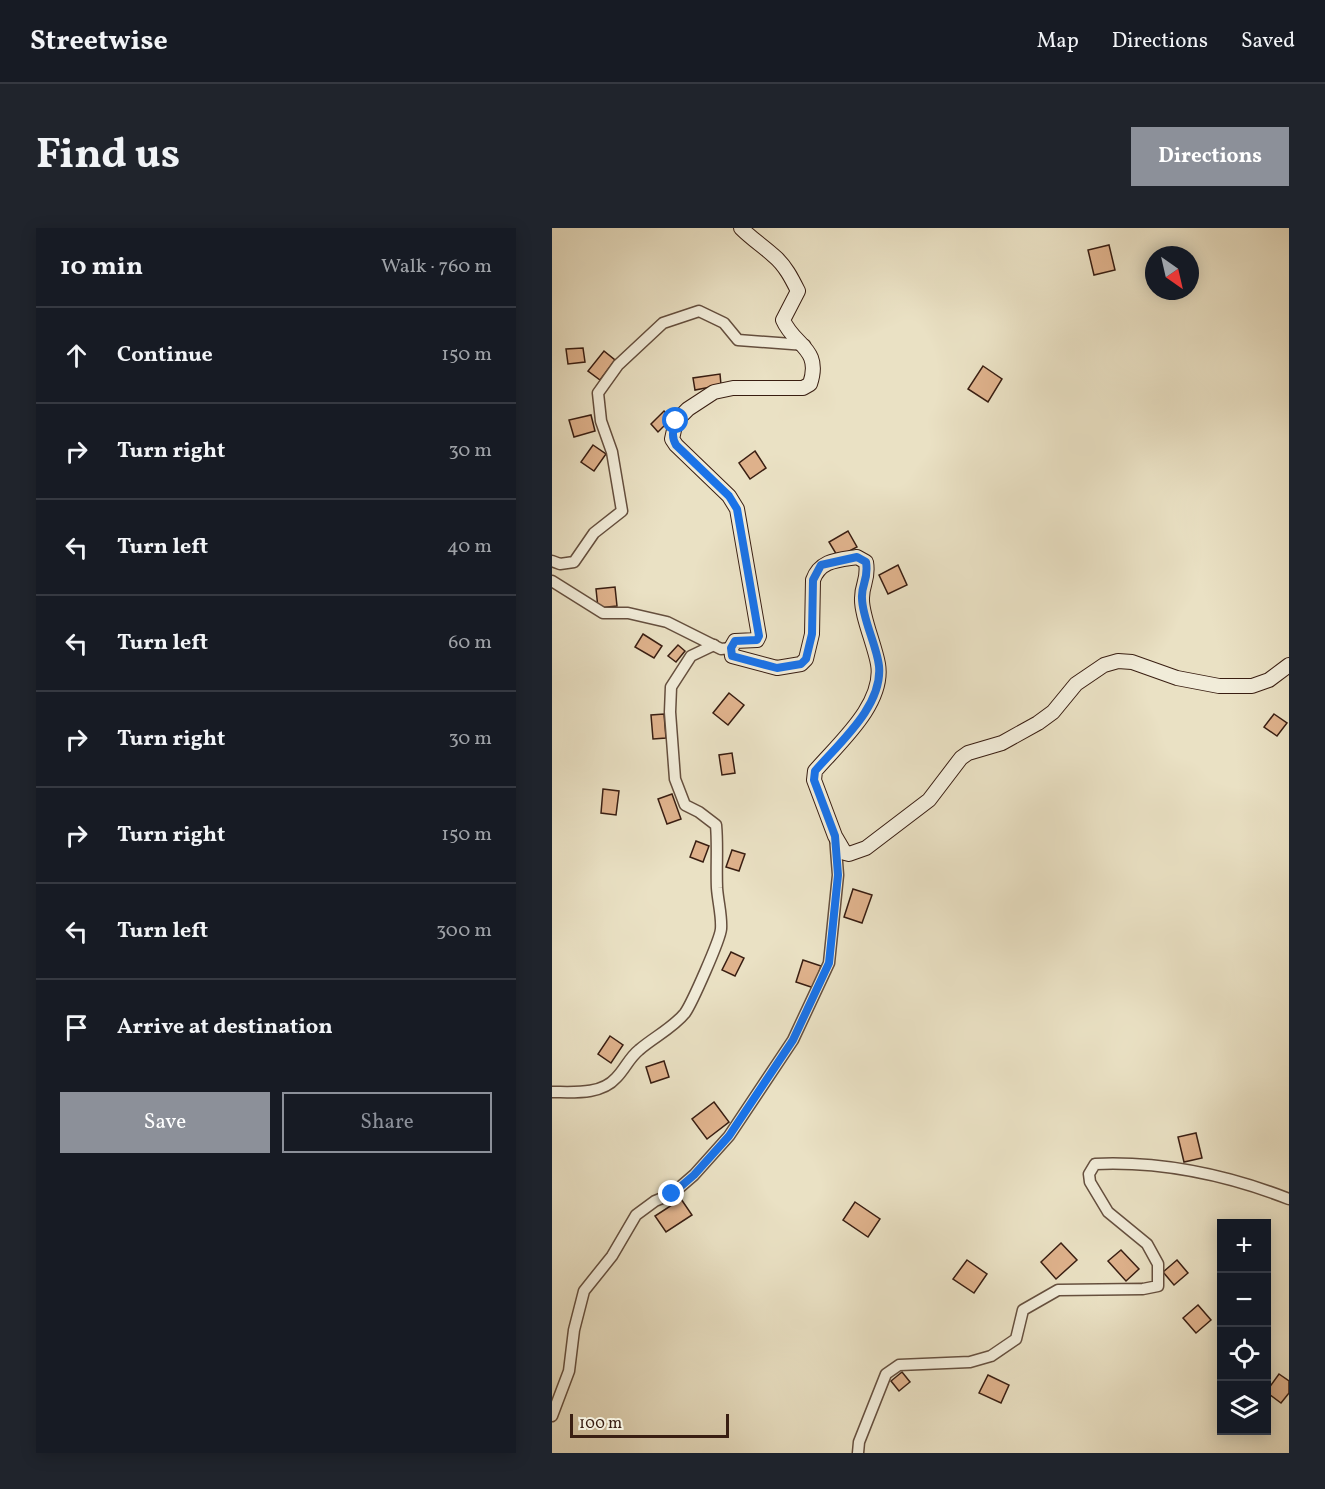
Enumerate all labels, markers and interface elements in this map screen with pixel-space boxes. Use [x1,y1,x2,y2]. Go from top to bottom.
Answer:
text: Streetwise [30,22,168,61]
text: Map [1037,27,1079,56]
text: Directions [1112,27,1208,56]
text: Saved [1241,27,1295,56]
text: Find us [36,127,180,186]
button: Directions [1131,127,1289,186]
north arrow [1145,246,1199,300]
text: 10 min [60,249,143,285]
text: Walk · 760 m [381,253,492,281]
icon: ahead [60,339,93,372]
text: Continue [117,340,213,371]
text: 150 m [441,341,492,369]
route start [662,407,688,433]
icon: right [60,435,93,468]
text: Turn right [117,436,225,467]
text: 30 m [448,437,492,465]
icon: left [60,531,93,564]
text: Turn left [117,532,208,563]
text: 40 m [447,533,492,561]
icon: left [60,627,93,660]
text: Turn left [117,628,208,659]
text: 60 m [448,629,492,657]
icon: right [60,723,93,756]
text: Turn right [117,724,225,755]
text: 30 m [448,725,492,753]
icon: right [60,819,93,852]
text: Turn right [117,820,225,851]
text: 150 m [441,821,492,849]
icon: left [60,915,93,948]
text: Turn left [117,916,208,947]
text: 300 m [436,917,492,945]
icon: arrive [60,1011,93,1044]
text: Arrive at destination [117,1012,333,1043]
button: Save [60,1092,270,1153]
button: Share [282,1092,492,1153]
route end [658,1180,684,1206]
map controls [1217,1219,1271,1435]
button: + [1217,1219,1271,1273]
button: − [1217,1273,1271,1327]
button: locate [1217,1327,1271,1381]
button: layers [1217,1381,1271,1435]
scale bar [570,1411,729,1438]
text: 100 m [579,1413,622,1435]

